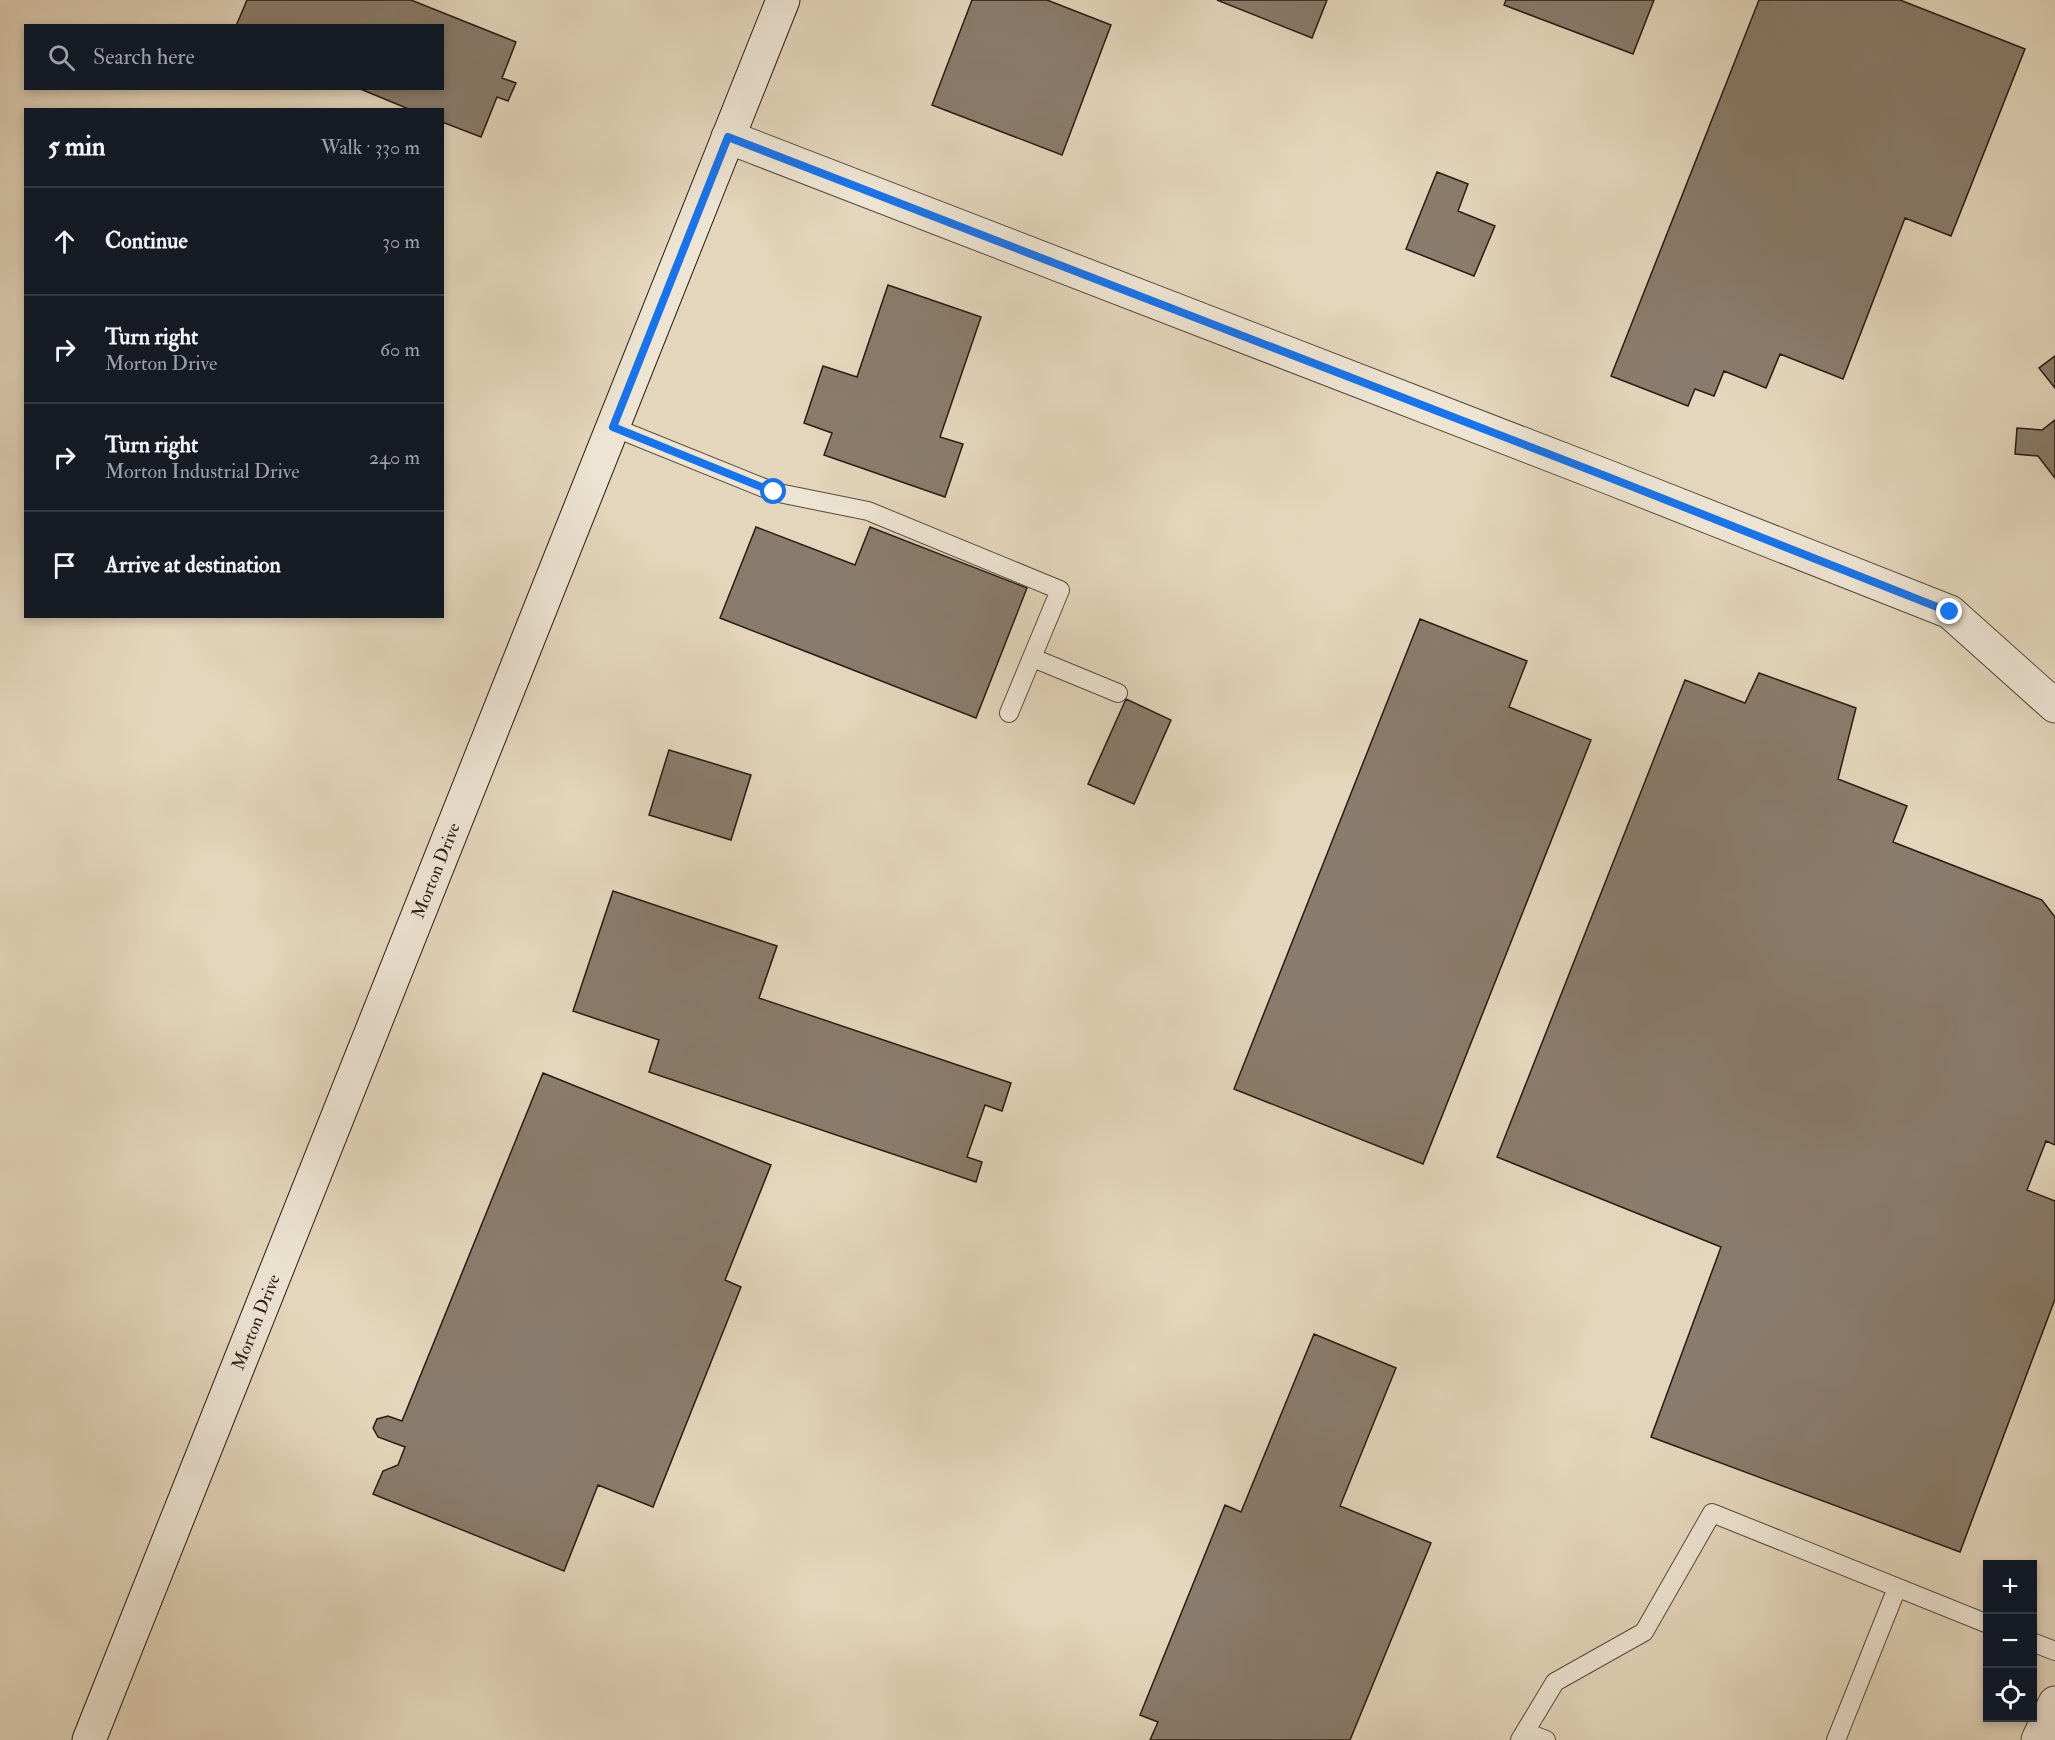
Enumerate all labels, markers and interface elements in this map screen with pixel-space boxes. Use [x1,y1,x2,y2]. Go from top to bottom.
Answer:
search box [24,24,444,90]
icon: search [45,41,78,74]
text: Search here [93,43,195,71]
text: 5 min [48,131,105,163]
text: Walk · 330 m [321,135,420,160]
icon: ahead [48,225,81,258]
text: Continue [105,227,188,255]
text: 30 m [382,229,420,254]
text: Turn right [105,323,198,351]
icon: right [48,333,81,366]
text: 60 m [380,337,420,362]
text: Morton Drive [105,351,217,376]
text: Turn right [105,431,198,459]
icon: right [48,441,81,474]
text: 240 m [369,445,420,470]
text: Morton Industrial Drive [105,459,300,484]
route start [760,478,786,504]
icon: arrive [48,549,81,582]
text: Arrive at destination [105,551,281,579]
route end [1936,598,1962,624]
street label: Morton Drive [406,819,465,922]
street label: Morton Drive [226,1270,285,1373]
map controls [1983,1560,2037,1722]
button: + [1983,1560,2037,1614]
button: − [1983,1614,2037,1668]
button: locate [1983,1668,2037,1722]

